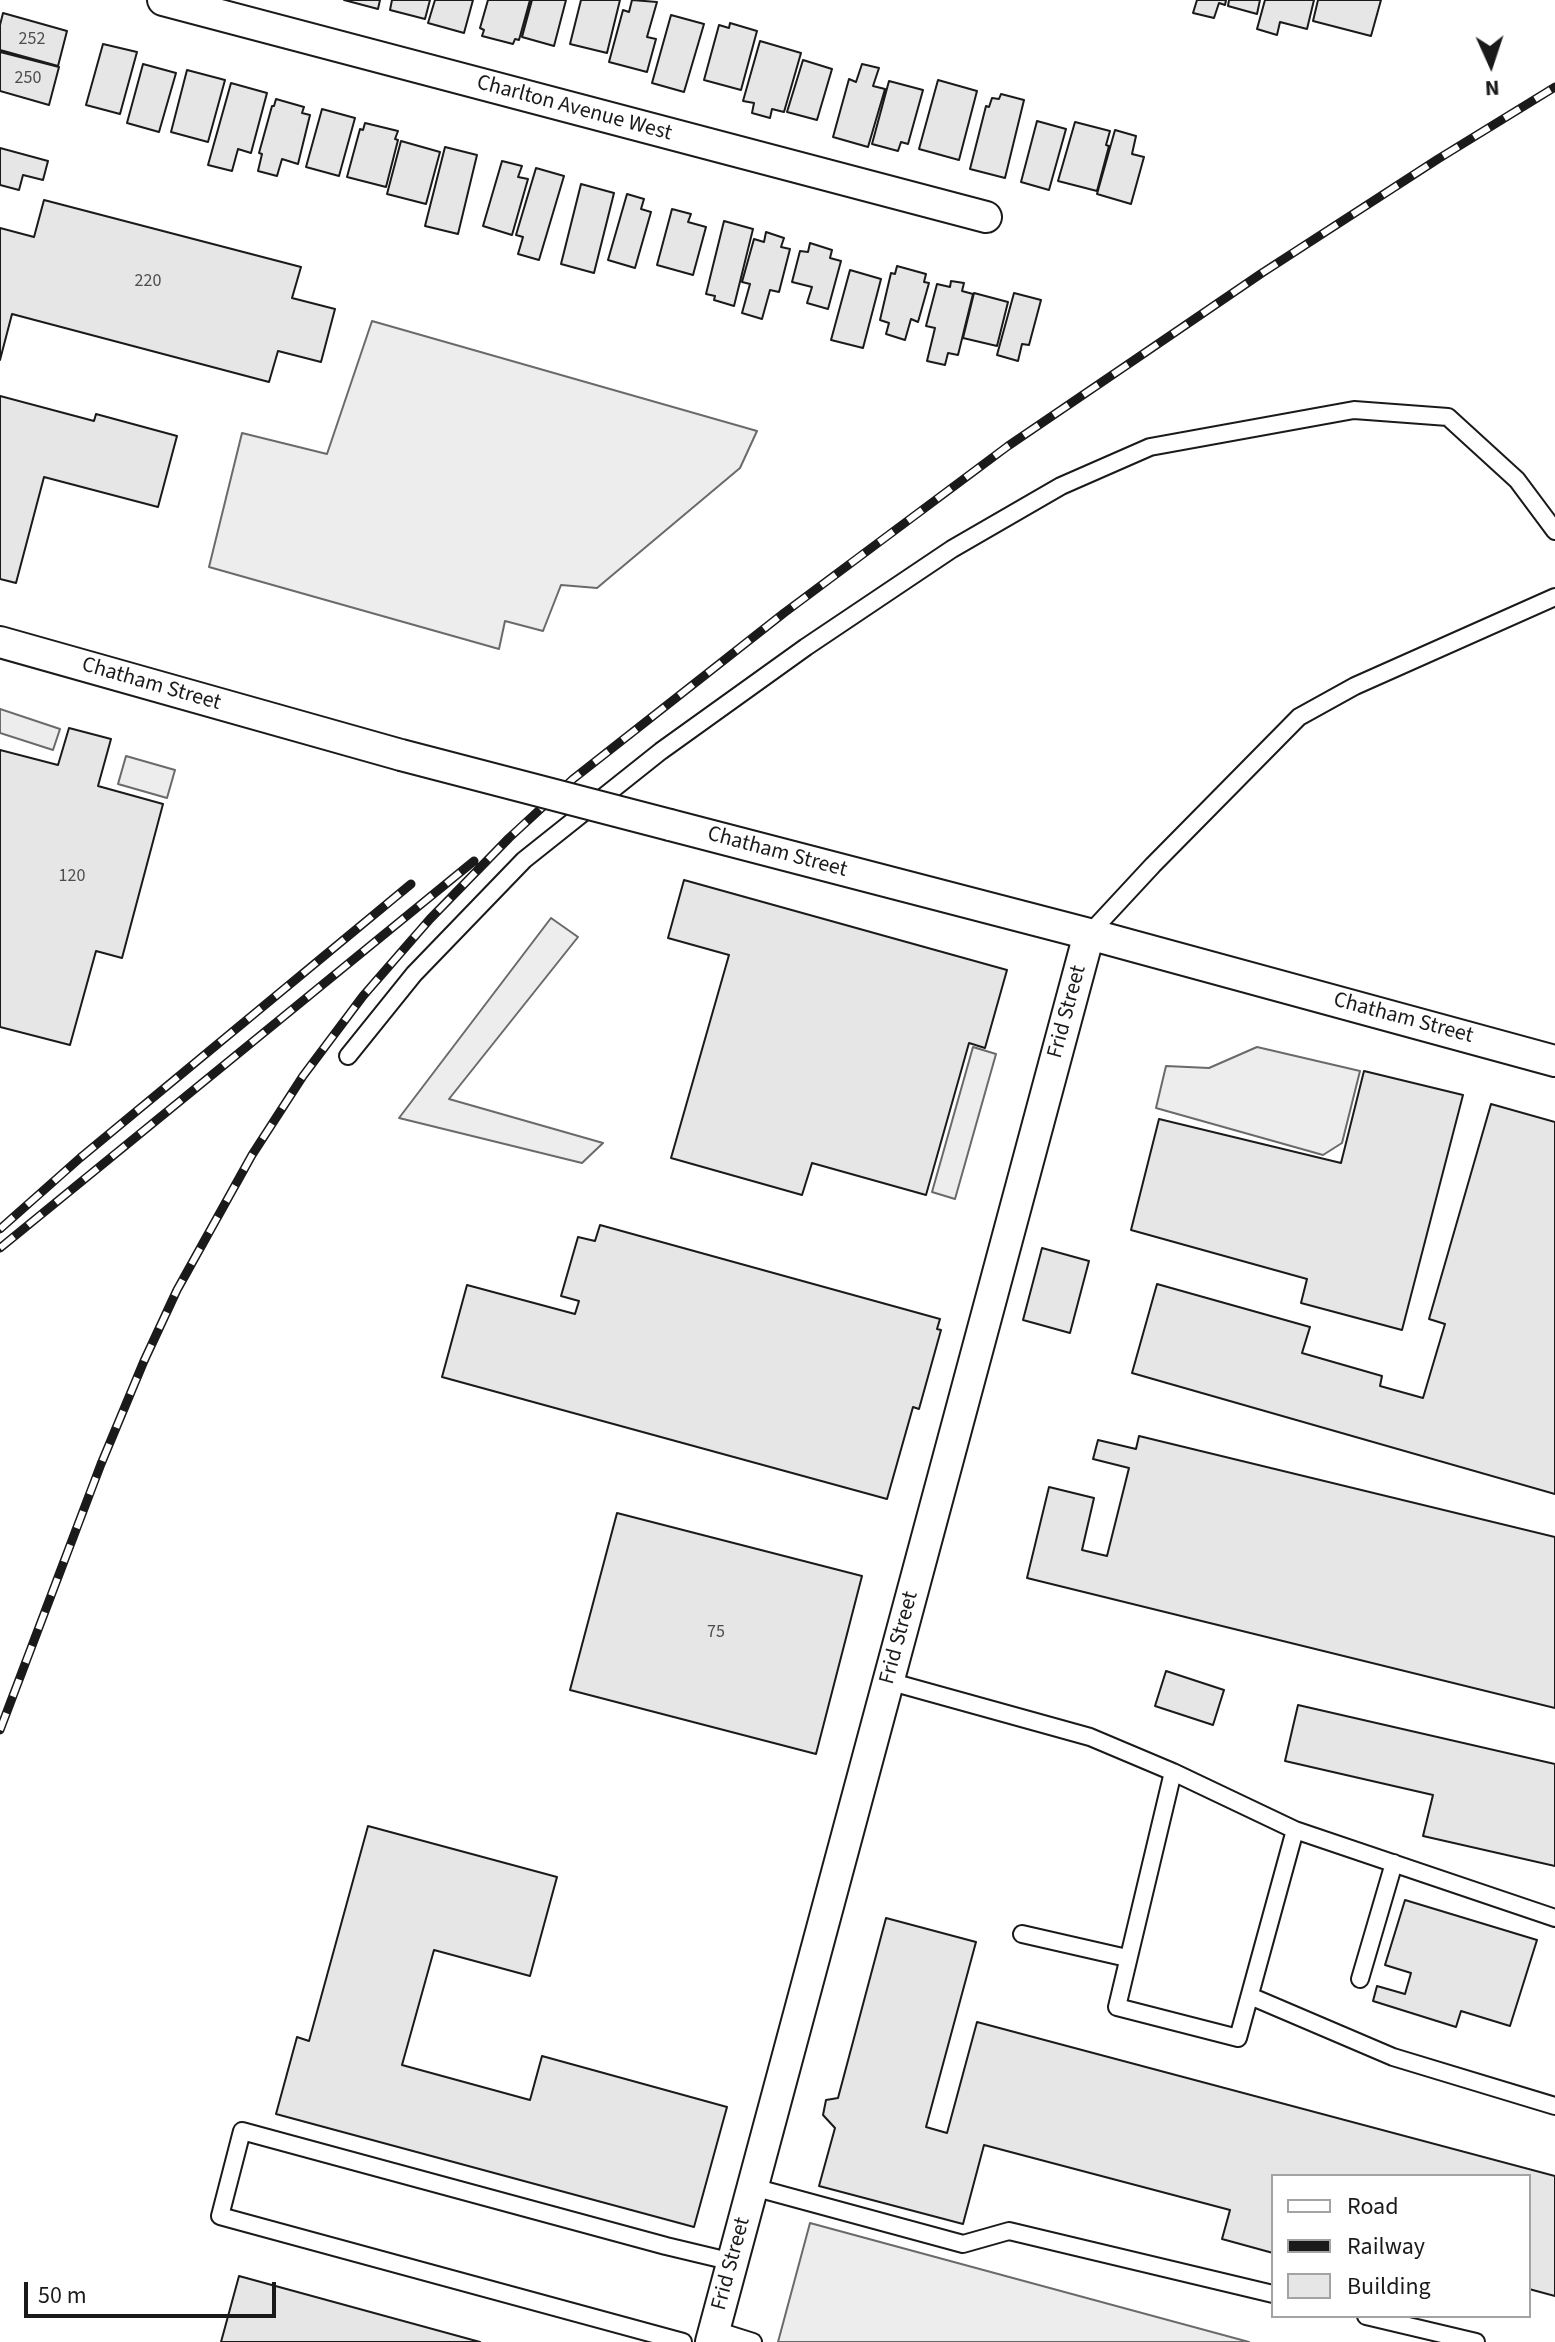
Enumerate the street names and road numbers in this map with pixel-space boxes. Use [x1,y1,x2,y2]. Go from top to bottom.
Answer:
street label: Charlton Avenue West [474,70,674,148]
street label: Chatham Street [78,653,224,717]
street label: Chatham Street [704,822,850,884]
street label: Frid Street [1043,963,1093,1061]
street label: Chatham Street [1330,988,1476,1050]
street label: Frid Street [875,1589,925,1687]
street label: Frid Street [707,2215,757,2313]

